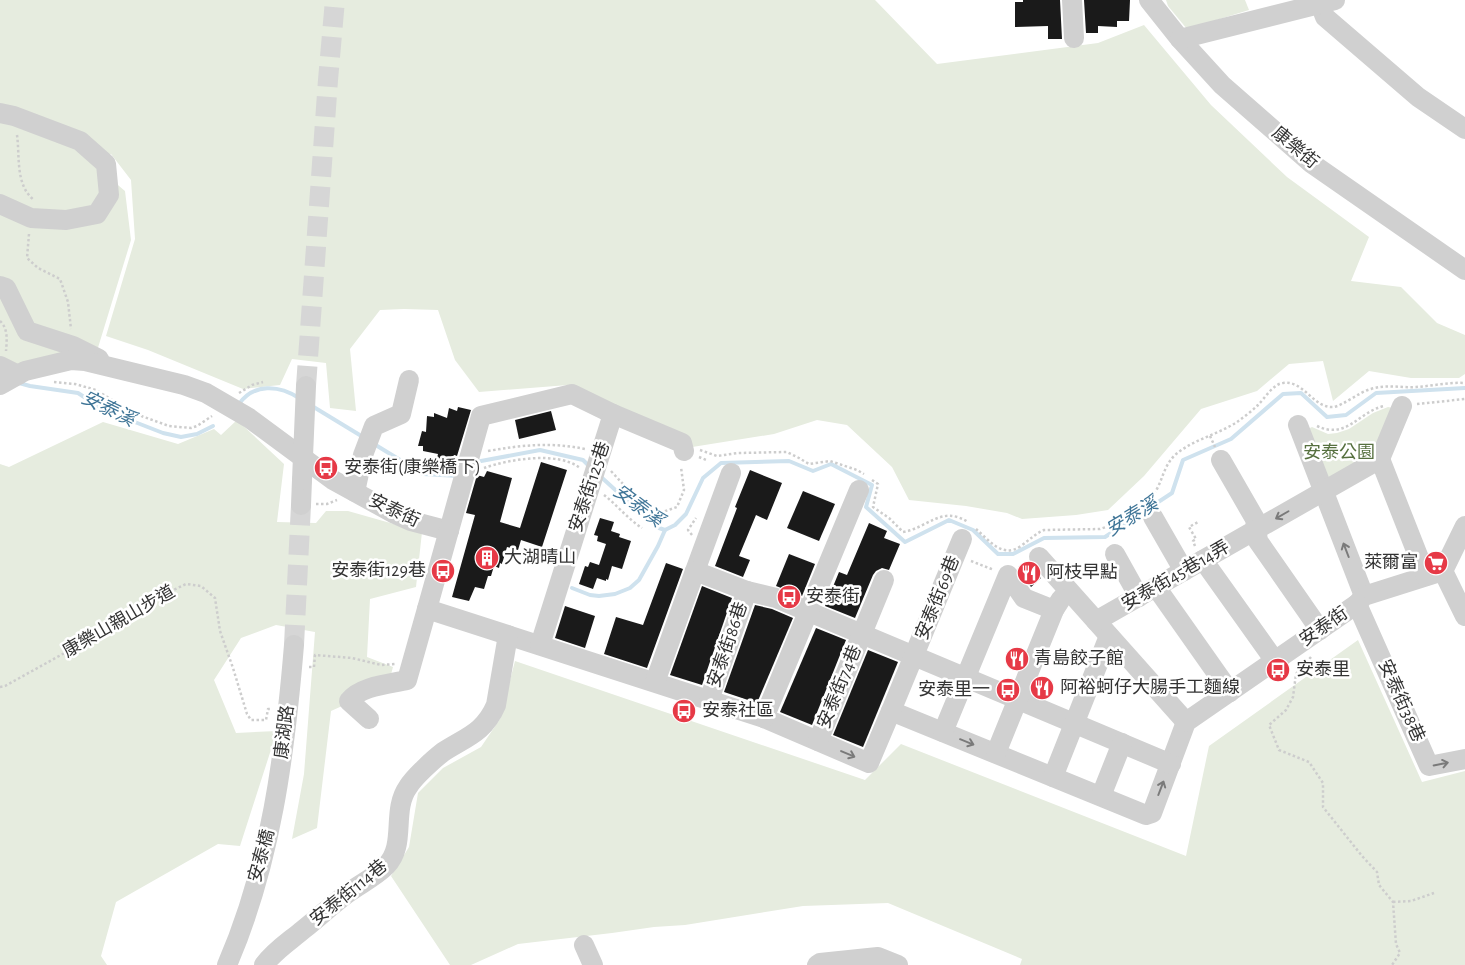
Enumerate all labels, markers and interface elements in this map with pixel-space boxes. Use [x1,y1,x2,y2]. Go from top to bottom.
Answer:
street label: 康樂街 [1269,122,1323,172]
water label: 安泰溪 [78,386,141,431]
street label: 安泰街125巷 [565,439,613,534]
park label: 安泰公園 [1303,442,1375,462]
bus stop icon: 安泰街(康樂橋下) [313,455,339,481]
place label: 安泰街(康樂橋下) [344,457,481,477]
water label: 安泰溪 [610,480,670,533]
street label: 安泰街 [366,490,423,531]
water label: 安泰溪 [1102,491,1164,540]
one-way arrow [1275,511,1289,521]
street label: 安泰街45巷14弄 [1118,536,1233,614]
one-way arrow [1341,543,1350,558]
building icon: 大湖晴山 [474,545,500,571]
place label: 大湖晴山 [504,547,576,567]
supermarket icon: 萊爾富 [1423,550,1449,576]
place label: 萊爾富 [1364,552,1418,572]
street label: 安泰街69巷 [911,553,963,643]
bus stop icon: 安泰街129巷 [430,558,456,584]
place label: 安泰街129巷 [331,560,426,580]
restaurant icon: 阿枝早點 [1016,560,1042,586]
place label: 阿枝早點 [1046,562,1118,582]
street label: 康樂山親山步道 [59,581,178,661]
bus stop icon: 安泰街 [776,584,802,610]
place label: 安泰街 [806,586,860,606]
street label: 安泰街86巷 [703,599,751,690]
street label: 安泰街 [1296,603,1351,650]
street label: 安泰街74巷 [813,642,865,731]
restaurant icon: 青島餃子館 [1004,646,1030,672]
place label: 青島餃子館 [1034,648,1124,668]
street label: 安泰街38巷 [1375,656,1429,745]
bus stop icon: 安泰里 [1265,657,1291,683]
place label: 安泰里 [1296,659,1350,679]
restaurant icon: 阿裕蚵仔大腸手工麵線 [1029,675,1055,701]
bus stop icon: 安泰里一 [995,677,1021,703]
place label: 阿裕蚵仔大腸手工麵線 [1060,677,1240,697]
place label: 安泰里一 [918,679,990,699]
bus stop icon: 安泰社區 [671,698,697,724]
place label: 安泰社區 [702,700,774,720]
street label: 康湖路 [271,704,297,760]
one-way arrow [959,737,974,747]
one-way arrow [840,749,855,759]
one-way arrow [1432,758,1448,768]
one-way arrow [1157,781,1166,797]
street label: 安泰橋 [244,827,278,884]
street label: 安泰街114巷 [306,855,391,929]

